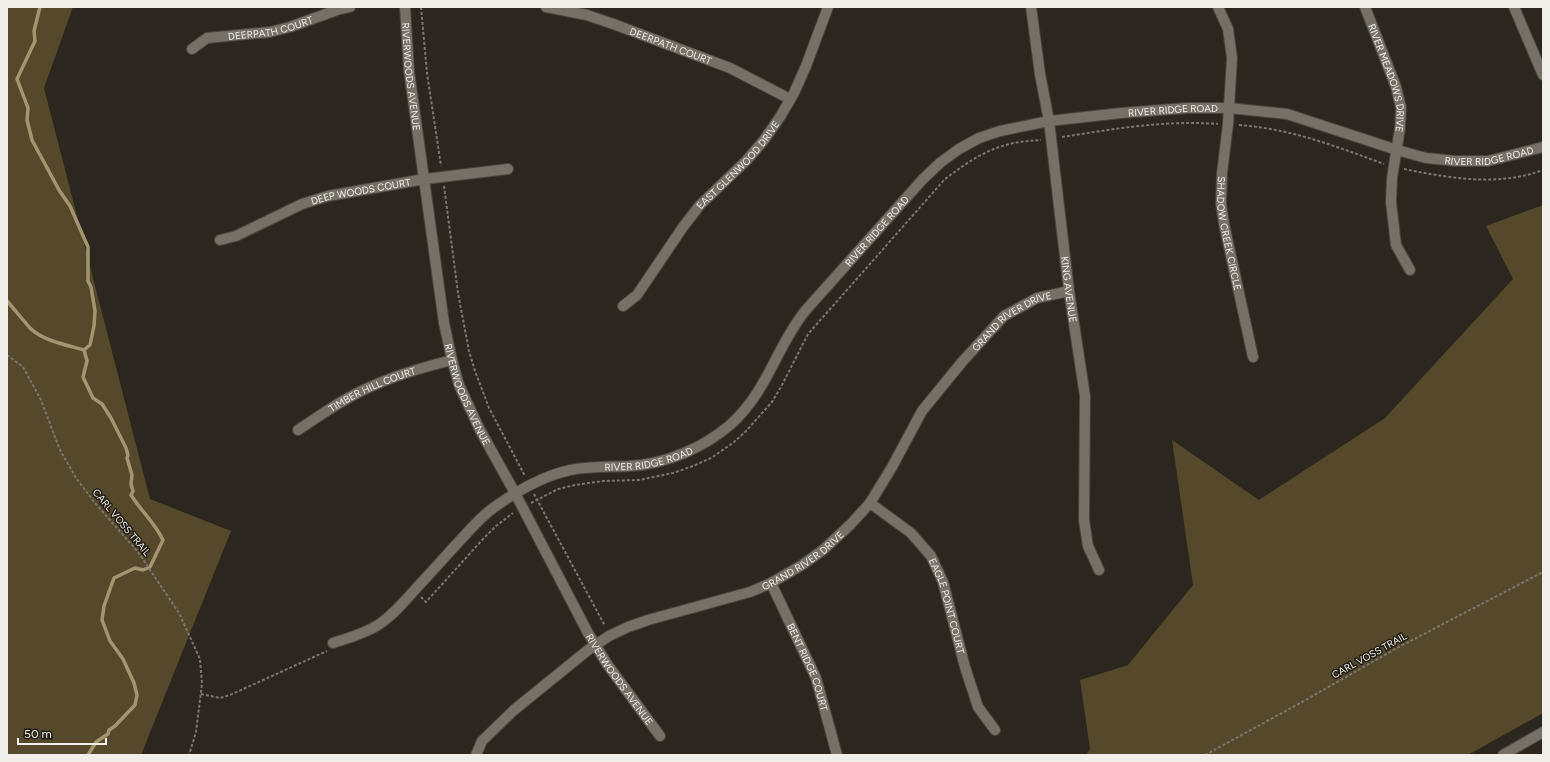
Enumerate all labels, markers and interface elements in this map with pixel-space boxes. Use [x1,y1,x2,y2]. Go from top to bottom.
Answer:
street label: DEERPATH COURT [227,13,315,43]
street label: RIVERWOODS AVENUE [399,22,423,132]
street label: RIVER MEADOWS DRIVE [1365,22,1407,133]
street label: DEERPATH COURT [628,25,714,68]
street label: RIVER RIDGE ROAD [1127,102,1218,119]
street label: EAST GLENWOOD DRIVE [693,118,783,212]
street label: RIVER RIDGE ROAD [1444,144,1535,168]
street label: DEEP WOODS COURT [309,176,412,208]
street label: SHADOW CREEK CIRCLE [1214,176,1244,292]
street label: RIVER RIDGE ROAD [842,193,912,269]
street label: KING AVENUE [1058,256,1080,323]
street label: GRAND RIVER DRIVE [969,289,1053,354]
street label: RIVERWOODS AVENUE [442,342,493,448]
street label: TIMBER HILL COURT [326,364,418,415]
street label: RIVER RIDGE ROAD [604,444,695,474]
street label: CARL VOSS TRAIL [90,486,154,559]
street label: GRAND RIVER DRIVE [760,528,847,593]
street label: EAGLE POINT COURT [926,556,967,656]
street label: BENT RIDGE COURT [784,621,831,713]
street label: CARL VOSS TRAIL [1329,629,1410,681]
street label: RIVERWOODS AVENUE [583,631,656,728]
scale bar [18,720,106,746]
text: 50 m [24,727,52,741]

